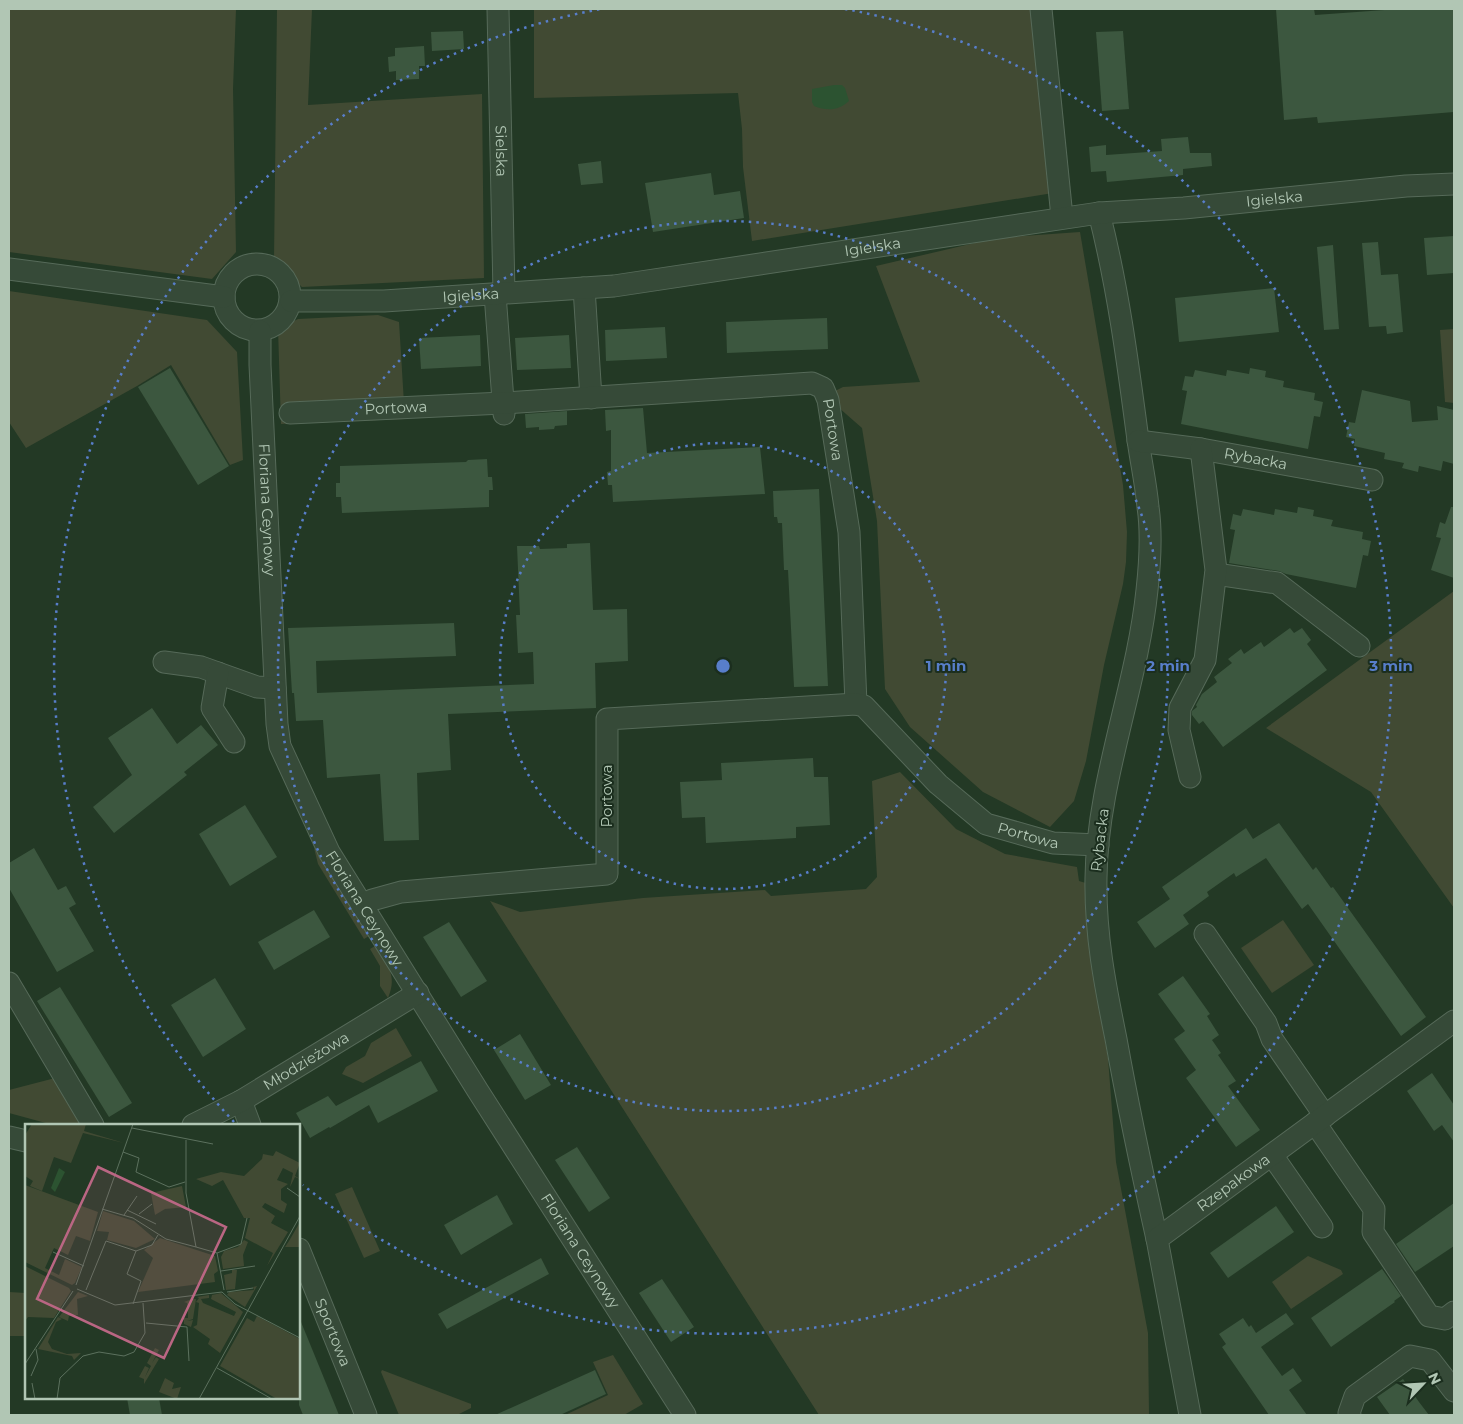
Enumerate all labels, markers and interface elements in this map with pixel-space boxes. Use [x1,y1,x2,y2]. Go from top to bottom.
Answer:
street label: Sielska [491,125,512,177]
street label: Igielska [1245,186,1304,211]
street label: Igielska [843,233,902,260]
street label: Igielska [442,284,500,306]
street label: Portowa [364,397,428,418]
street label: Portowa [819,397,848,462]
street label: Floriana Ceynowy [255,443,280,577]
street label: Rybacka [1223,443,1289,473]
text: 1 min [926,656,966,675]
text: 2 min [1146,656,1190,675]
text: 3 min [1368,656,1413,675]
centre of rings [714,657,732,675]
street label: Portowa [597,765,616,827]
street label: Rybacka [1086,807,1113,873]
street label: Portowa [995,818,1059,852]
street label: Floriana Ceynowy [322,847,408,970]
street label: Młodzieżowa [259,1027,352,1094]
inset map [25,1124,300,1399]
street label: Rzepakowa [1193,1149,1274,1216]
street label: Floriana Ceynowy [537,1190,625,1313]
street label: Sportowa [311,1295,355,1369]
north arrow [1398,1359,1448,1409]
text: N [1424,1370,1445,1387]

